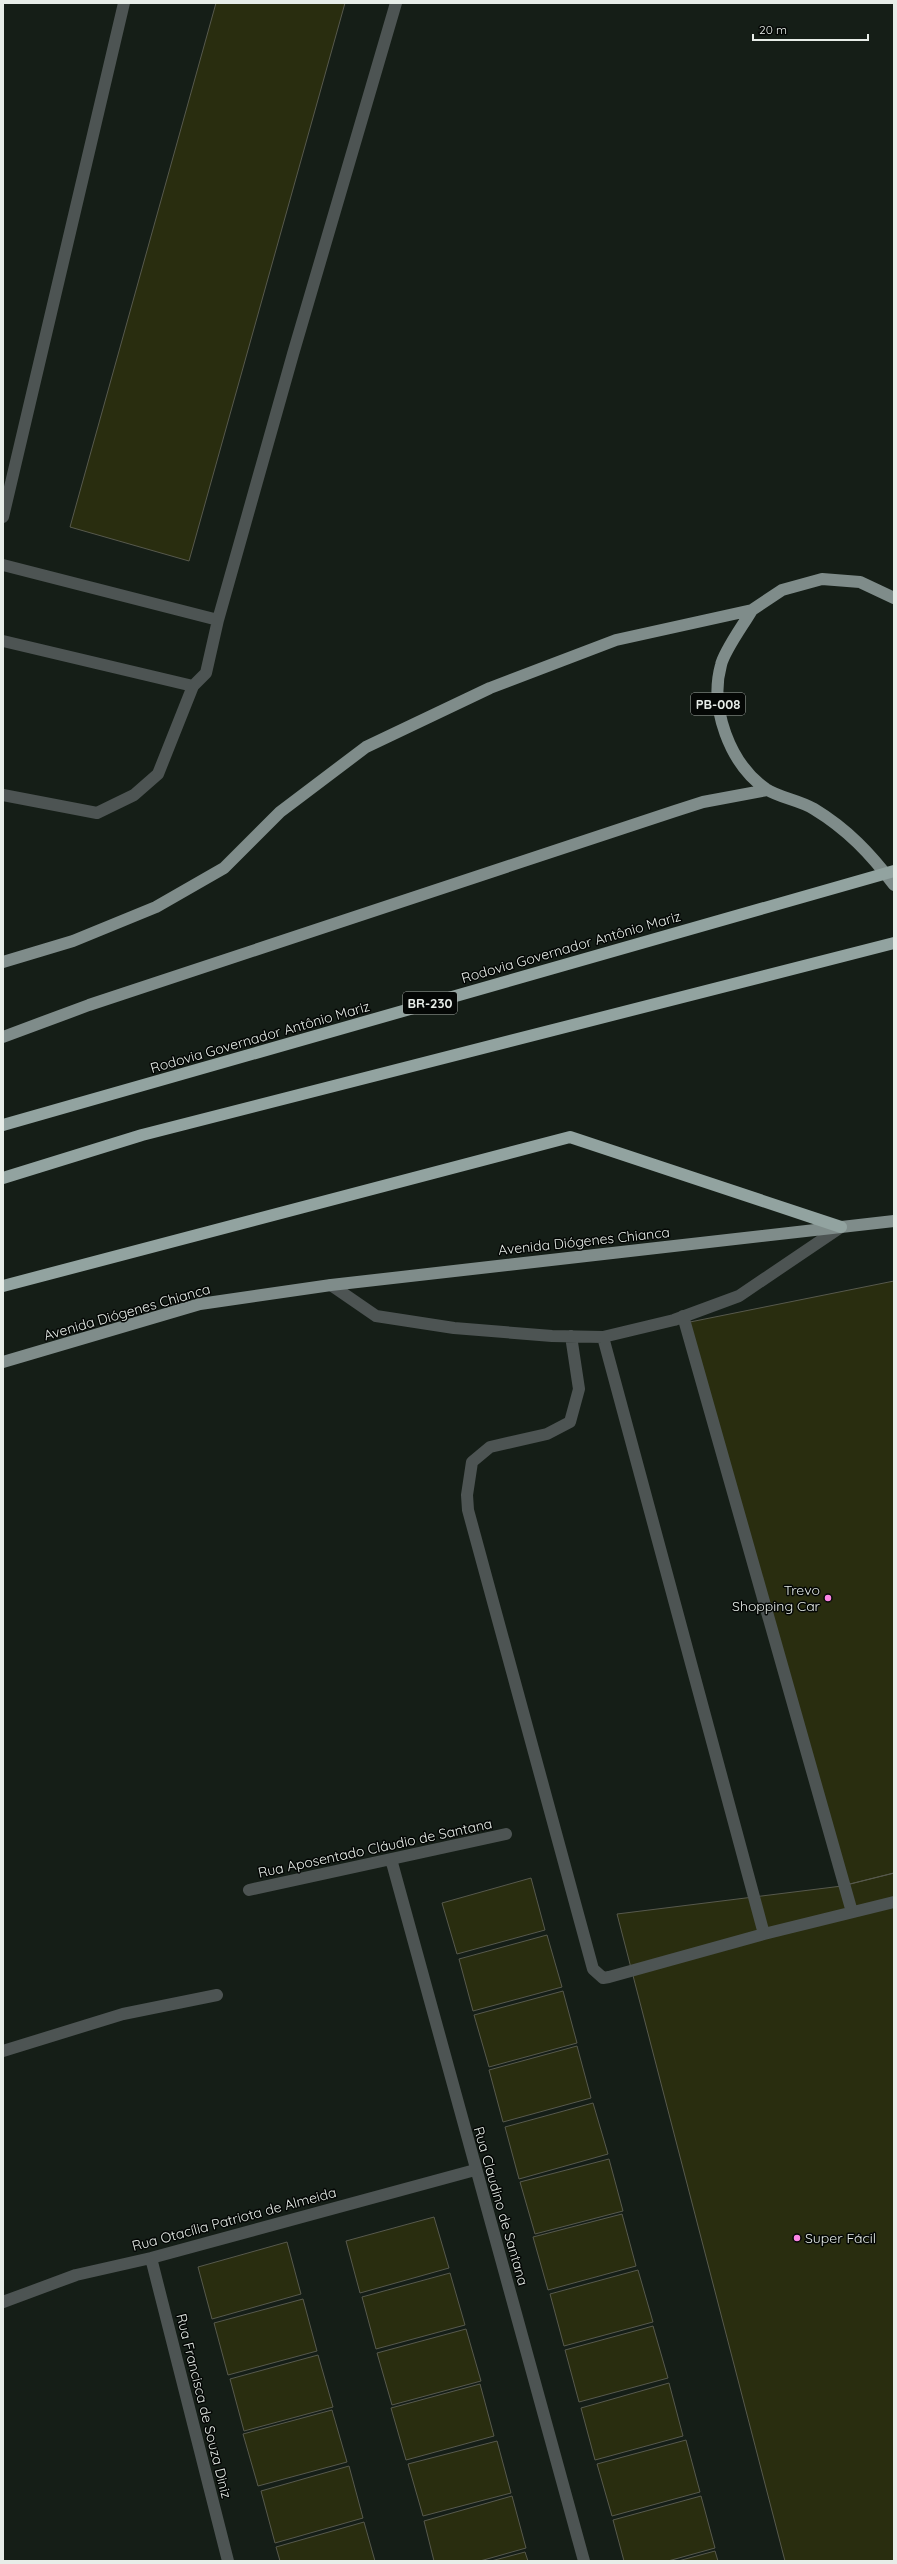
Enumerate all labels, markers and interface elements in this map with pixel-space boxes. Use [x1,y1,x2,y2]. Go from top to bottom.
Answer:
scale bar [753,16,868,42]
text: 20 m [759,22,787,37]
road number: PB-008 [691,693,745,715]
street label: Rodovia Governador Antônio Mariz [459,907,683,987]
road number: BR-230 [403,992,457,1014]
street label: Rodovia Governador Antônio Mariz [148,997,372,1077]
street label: Avenida Diógenes Chianca [497,1223,671,1259]
street label: Avenida Diógenes Chianca [42,1280,212,1344]
place label: Trevo Shopping Car [732,1581,821,1615]
marker: Trevo Shopping Car [823,1593,833,1603]
street label: Rua Aposentado Cláudio de Santana [256,1814,494,1882]
street label: Rua Claudino de Santana [470,2124,532,2288]
street label: Rua Otacília Patriota de Almeida [130,2183,338,2255]
place label: Super Fácil [805,2229,876,2247]
marker: Super Fácil [792,2233,802,2243]
street label: Rua Francisca de Souza Diniz [172,2312,236,2501]

